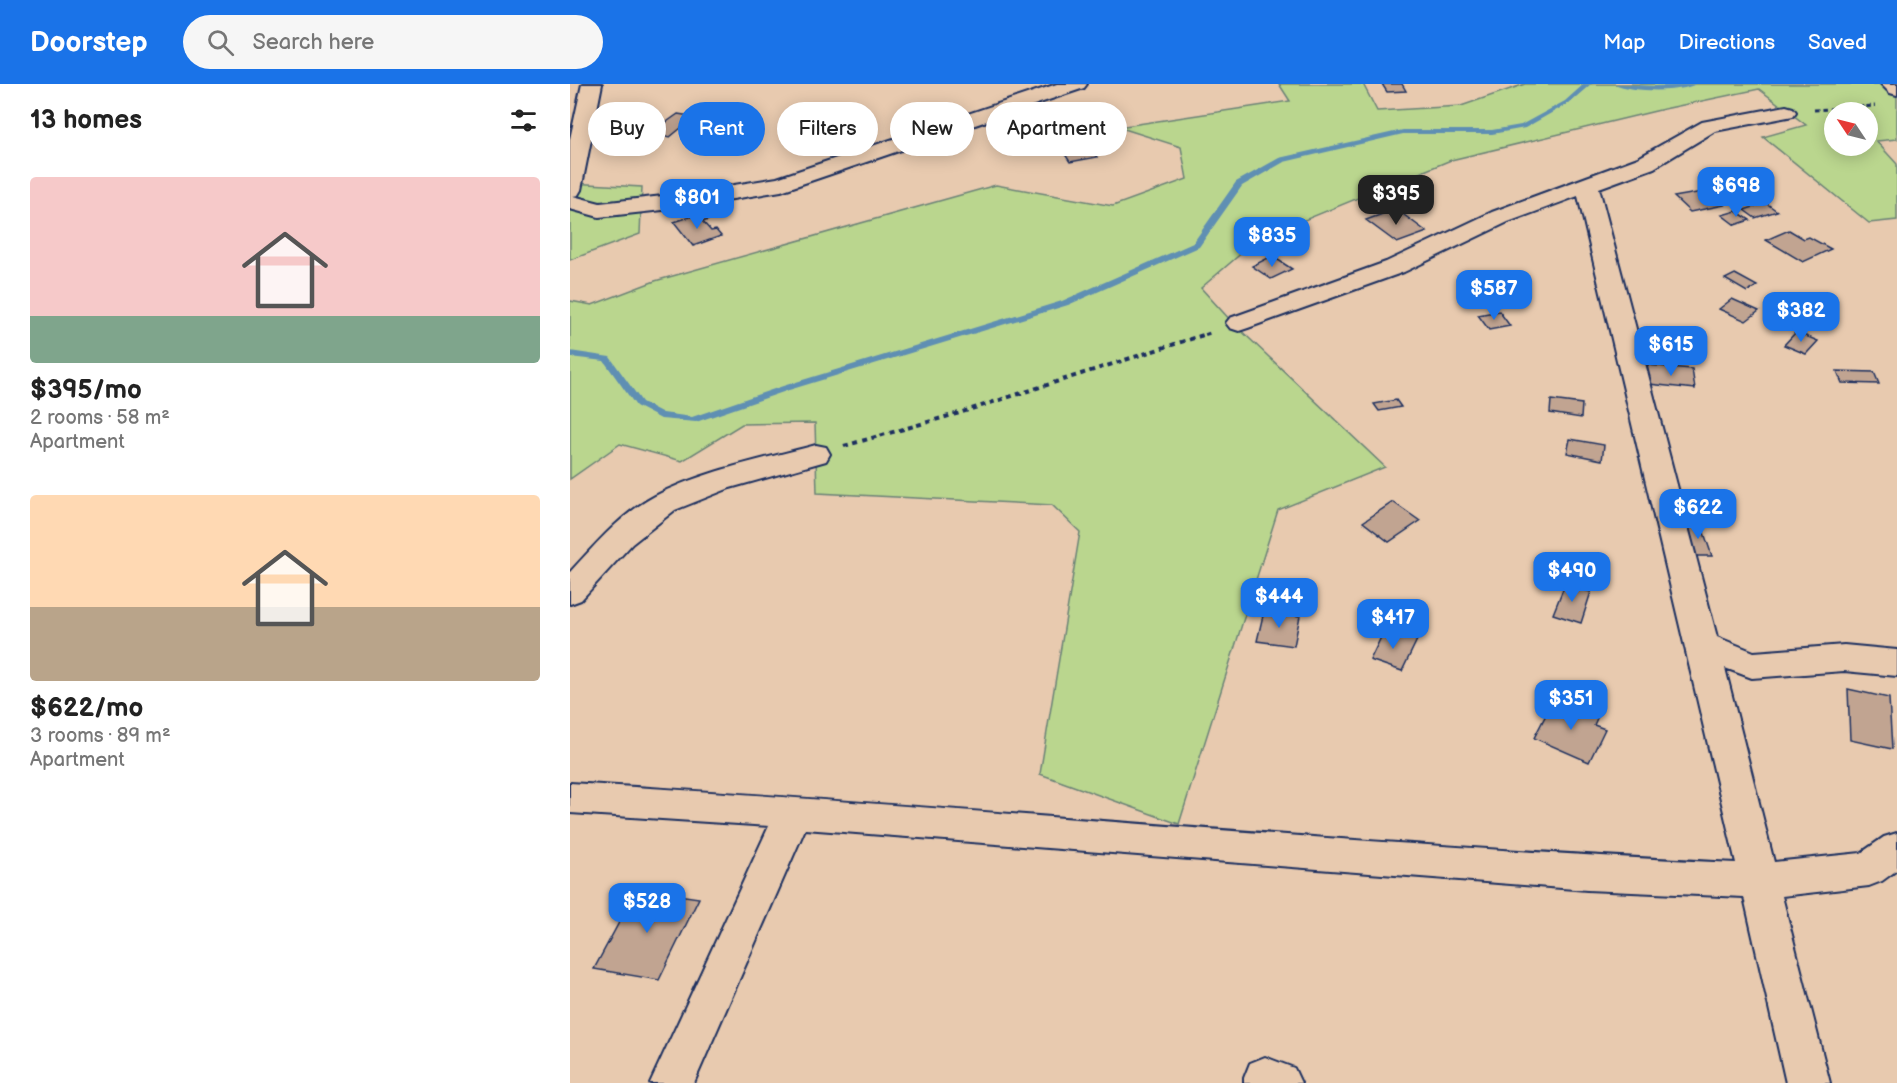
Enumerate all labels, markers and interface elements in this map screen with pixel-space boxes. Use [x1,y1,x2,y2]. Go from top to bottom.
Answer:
search box [183,15,603,69]
text: Doorstep [30,26,147,59]
icon: search [204,26,237,59]
text: Search here [252,29,374,56]
text: Map [1603,30,1646,55]
text: Directions [1679,30,1775,55]
text: Saved [1808,30,1867,55]
chip: Buy [588,102,666,156]
chip: Rent [678,102,765,156]
chip: Filters [777,102,878,156]
chip: New [890,102,974,156]
chip: Apartment [986,102,1127,156]
north arrow [1824,102,1878,156]
map controls [1824,102,1878,156]
icon: filters [507,104,540,137]
text: 13 homes [30,105,142,136]
pin: $698 [1700,167,1772,218]
text: $698 [1711,174,1761,198]
pin: $395 [1360,175,1432,226]
pin: $801 [661,179,733,230]
text: $395 [1372,182,1420,206]
text: $801 [674,186,720,210]
icon: home [231,216,339,324]
pin: $835 [1236,217,1308,268]
text: $835 [1248,224,1296,248]
pin: $587 [1458,270,1530,321]
text: $587 [1470,277,1518,301]
pin: $382 [1765,292,1837,343]
text: $382 [1777,299,1825,323]
pin: $615 [1635,326,1707,377]
text: $615 [1648,333,1694,357]
text: $395/mo [30,375,142,406]
text: 2 rooms · 58 m² [30,406,170,430]
text: Apartment [30,430,125,454]
pin: $622 [1662,489,1734,540]
text: $622 [1673,496,1723,520]
icon: home [231,534,339,642]
pin: $490 [1536,552,1608,603]
text: $490 [1547,559,1597,583]
pin: $444 [1243,578,1315,629]
text: $444 [1255,585,1303,609]
pin: $417 [1357,599,1429,650]
text: $417 [1371,606,1415,630]
pin: $351 [1535,680,1607,731]
text: $351 [1549,687,1593,711]
text: $622/mo [30,693,143,724]
text: 3 rooms · 89 m² [30,724,171,748]
text: Apartment [30,748,125,772]
pin: $528 [611,883,683,934]
text: $528 [623,890,671,914]

